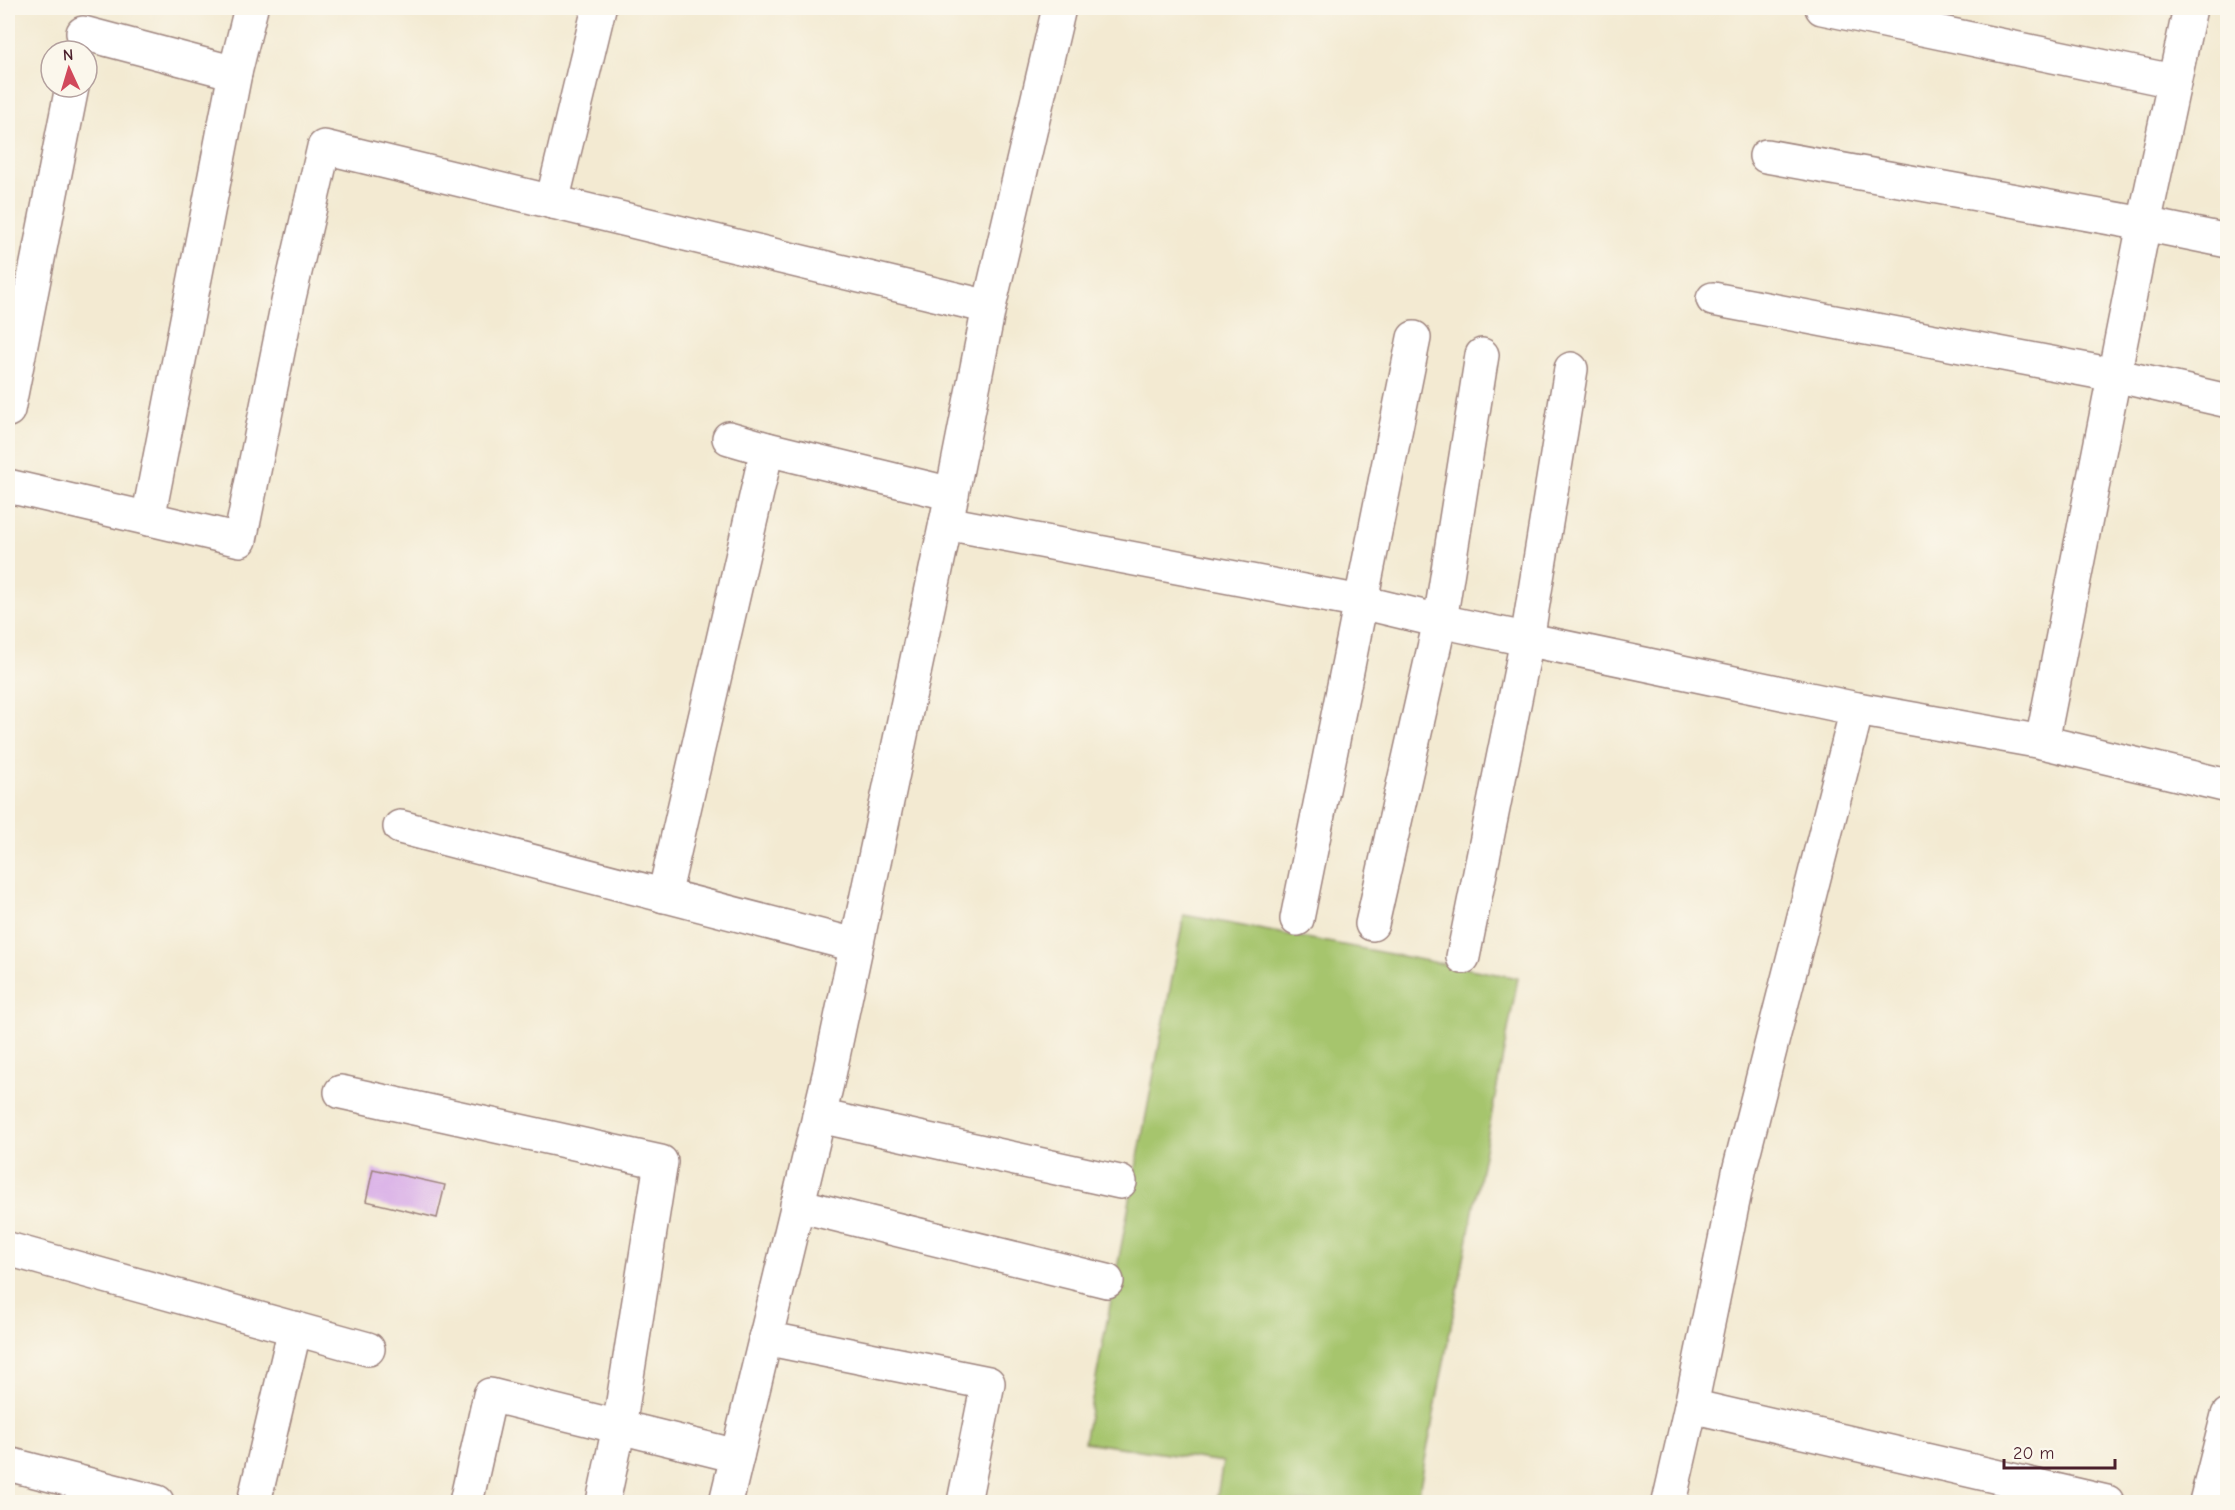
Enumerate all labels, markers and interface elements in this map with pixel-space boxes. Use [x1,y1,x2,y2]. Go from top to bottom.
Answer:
north arrow [39,39,99,99]
text: N [62,46,74,64]
scale bar [2004,1432,2115,1470]
text: 20 m [2013,1443,2054,1464]

